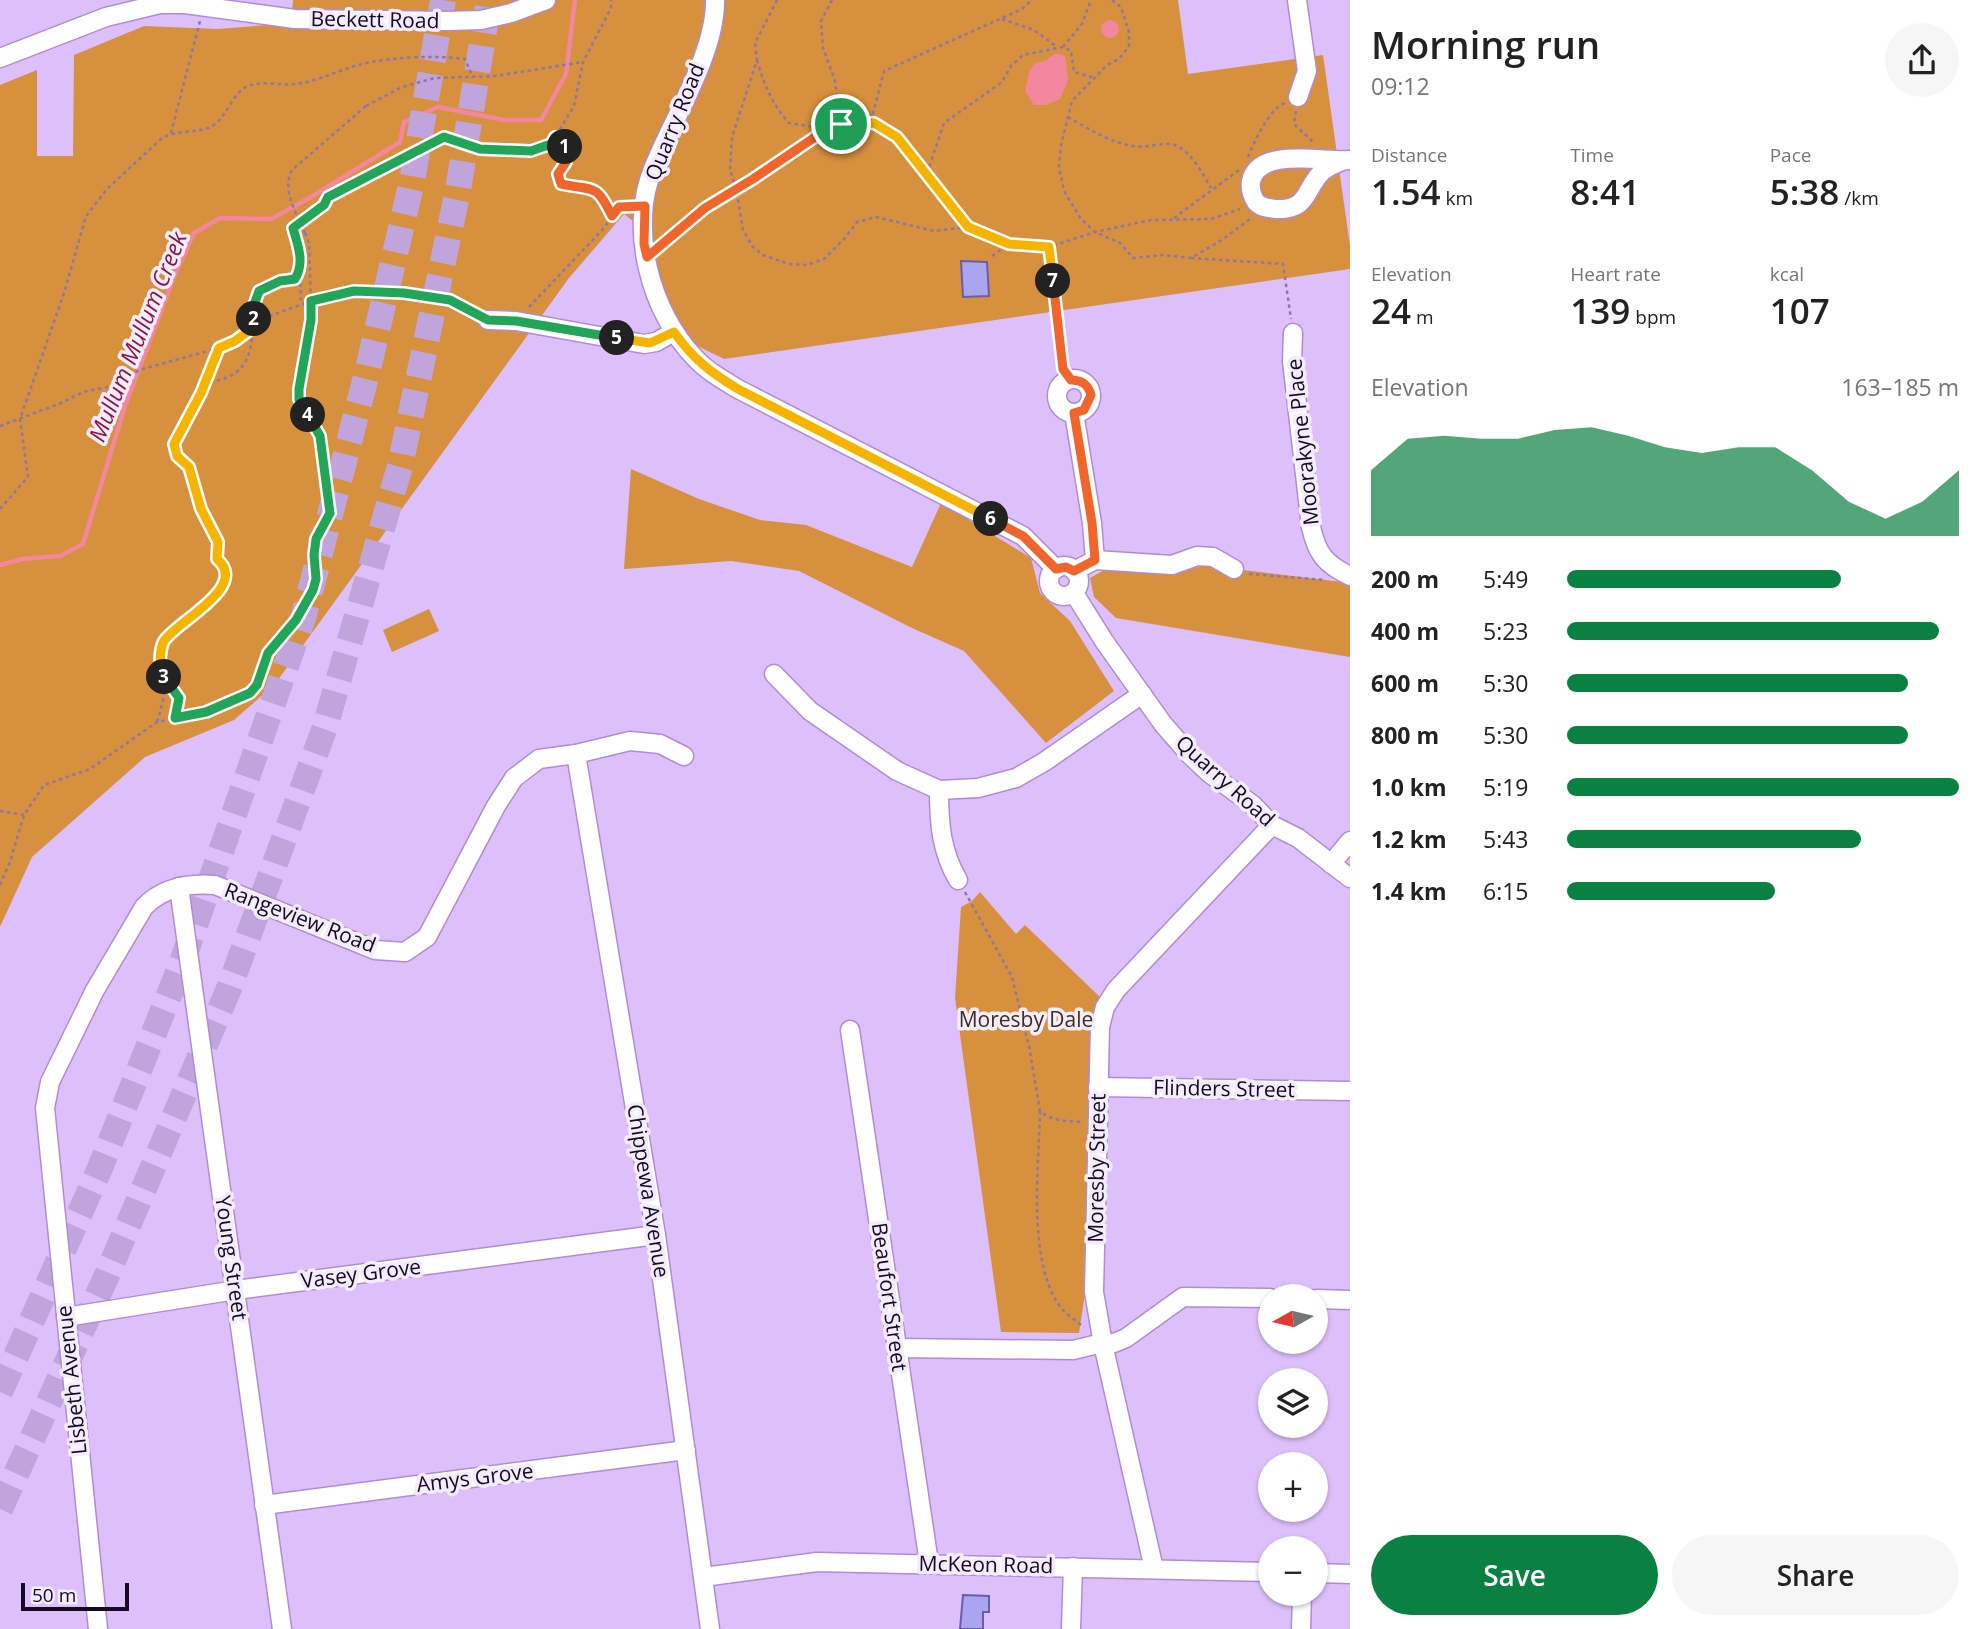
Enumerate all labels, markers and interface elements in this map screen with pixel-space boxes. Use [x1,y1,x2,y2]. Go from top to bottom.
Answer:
street label: Beckett Road [310,4,440,34]
text: Morning run [1371,18,1600,70]
button: share [1885,23,1959,97]
street label: Quarry Road [638,59,710,184]
text: 09:12 [1371,70,1430,102]
pin [811,94,871,154]
icon: arrive [822,105,860,143]
pin: 1 [548,130,582,164]
text: 1 [559,133,570,159]
text: Distance [1371,142,1447,168]
text: Time [1570,142,1614,168]
text: Pace [1770,142,1811,168]
text: 1.54 [1371,168,1441,215]
text: 8:41 [1570,168,1640,215]
text: 5:38 [1770,168,1839,215]
text: km [1441,185,1473,211]
text: /km [1839,185,1879,211]
water label: Mullum Mullum Creek [80,226,194,446]
text: Elevation [1371,261,1452,287]
text: Heart rate [1570,261,1661,287]
text: kcal [1770,261,1804,287]
pin: 7 [1036,264,1070,298]
text: 7 [1047,267,1058,293]
text: 24 [1371,287,1411,334]
text: 139 [1570,287,1630,334]
text: 107 [1770,287,1830,334]
pin: 2 [236,302,272,336]
text: m [1411,304,1434,330]
text: bpm [1630,304,1676,330]
text: 2 [248,305,259,331]
pin: 5 [600,320,634,356]
text: 5 [611,324,622,350]
street label: Moorakyne Place [1279,357,1325,527]
text: Elevation [1371,371,1469,403]
text: 163–185 m [1841,371,1959,403]
pin: 4 [290,398,326,432]
text: 4 [302,401,313,427]
pin: 6 [974,502,1009,536]
text: 6 [985,505,996,531]
text: 200 m [1371,563,1439,595]
text: 5:49 [1483,563,1529,595]
text: 400 m [1371,615,1439,647]
text: 5:23 [1483,615,1529,647]
pin: 3 [146,660,182,694]
text: 3 [158,663,169,689]
text: 600 m [1371,667,1439,699]
text: 5:30 [1483,667,1529,699]
text: 800 m [1371,719,1439,751]
text: 5:30 [1483,719,1529,751]
street label: Quarry Road [1170,728,1281,832]
text: 1.0 km [1371,771,1447,803]
text: 5:19 [1483,771,1529,803]
text: 1.2 km [1371,823,1447,855]
text: 5:43 [1483,823,1529,855]
street label: Rangeview Road [221,875,380,959]
text: 1.4 km [1371,875,1447,907]
text: 6:15 [1483,875,1529,907]
park label: Moresby Dale [959,1005,1093,1033]
street label: Flinders Street [1153,1073,1295,1103]
street label: Moresby Street [1081,1093,1111,1243]
street label: Chippewa Avenue [621,1102,677,1280]
street label: Young Street [209,1194,255,1322]
street label: Beaufort Street [866,1221,914,1373]
street label: Vasey Grove [299,1252,423,1294]
north arrow [1258,1284,1328,1354]
map controls [1258,1284,1328,1606]
street label: Lisbeth Avenue [49,1304,93,1456]
button: layers [1258,1368,1328,1438]
button: + [1258,1452,1328,1522]
street label: Amys Grove [415,1456,535,1498]
button: Save [1371,1535,1658,1615]
button: Share [1672,1535,1959,1615]
button: − [1258,1536,1328,1606]
street label: McKeon Road [918,1549,1054,1579]
scale bar [21,1580,130,1612]
text: 50 m [32,1582,76,1608]

